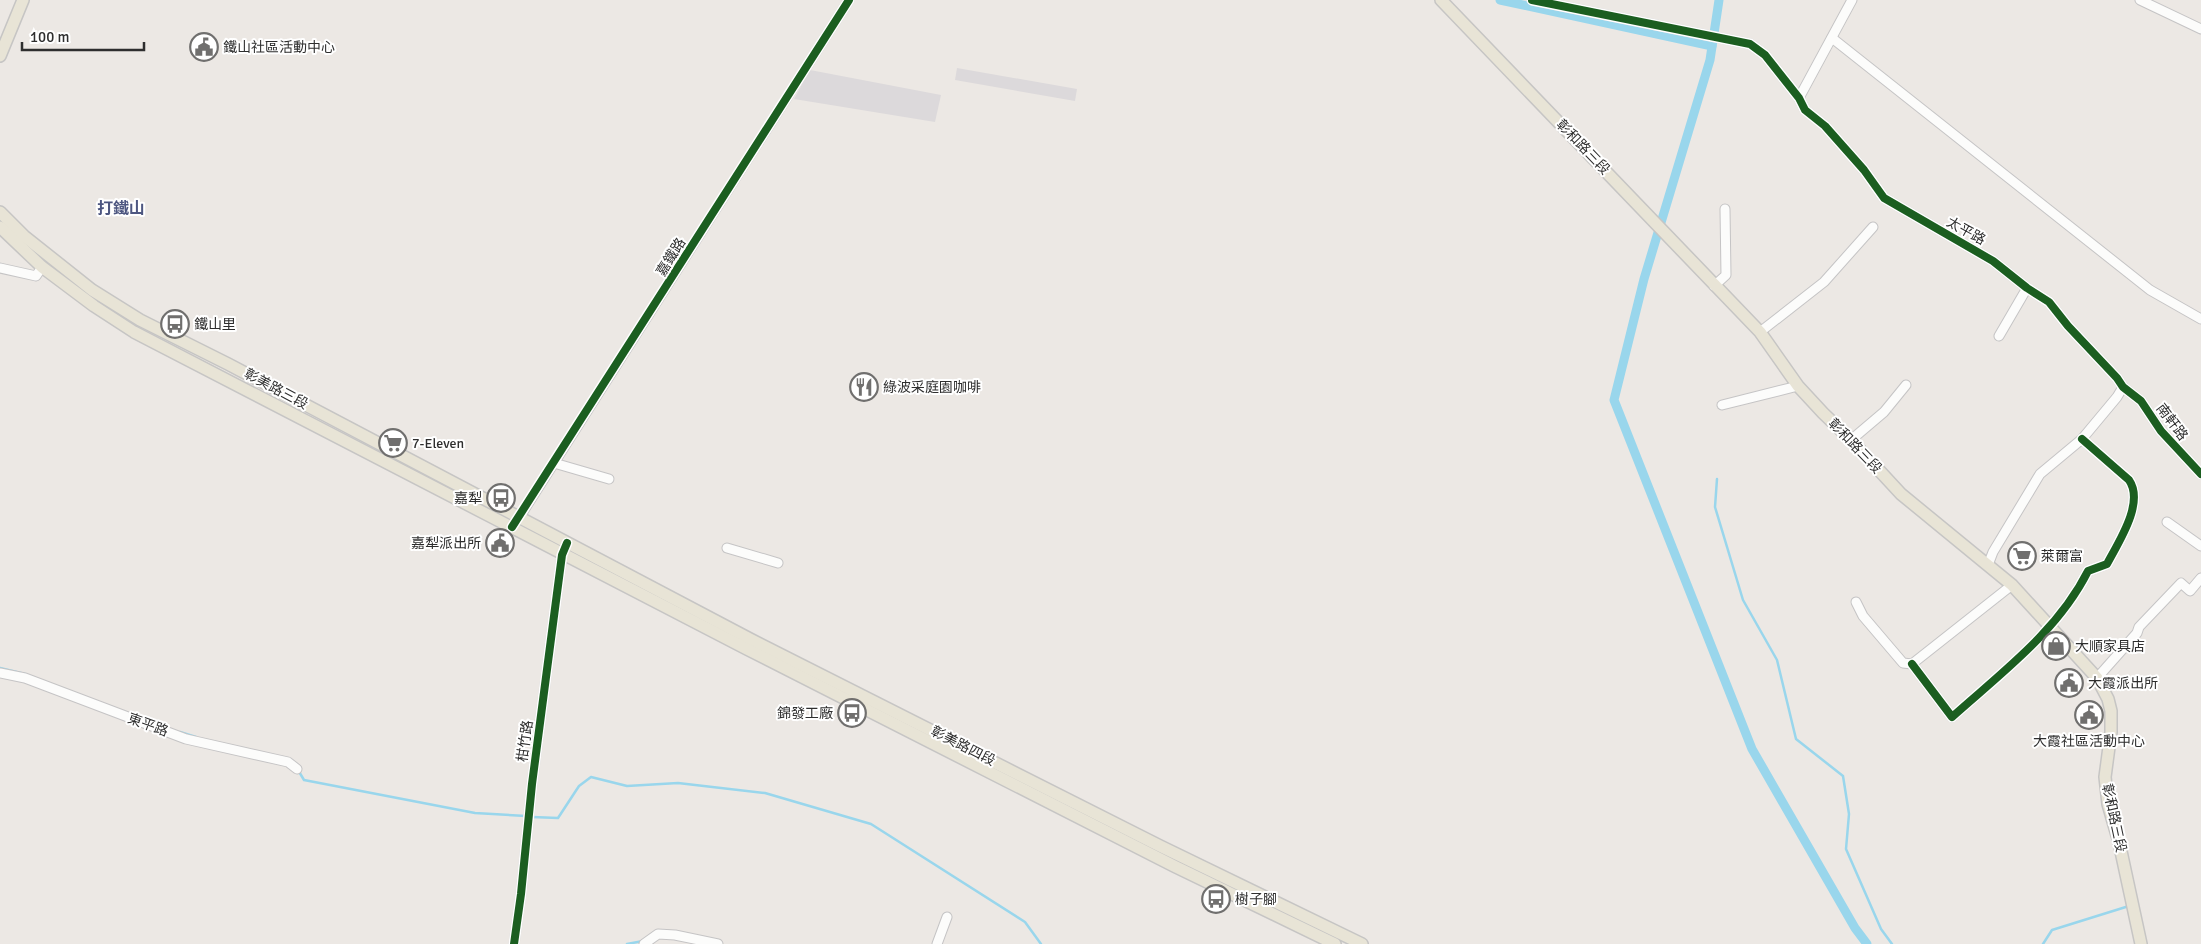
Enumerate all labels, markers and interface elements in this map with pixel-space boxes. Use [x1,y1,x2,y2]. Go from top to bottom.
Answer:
scale bar [22,20,145,52]
text: 100 m [30,28,70,46]
public building icon: 鐵山社區活動中心 [189,32,219,62]
place label: 鐵山社區活動中心 [223,39,335,56]
street label: 彰和路三段 [1553,116,1613,178]
district label: 打鐵山 [97,199,145,219]
street label: 太平路 [1944,213,1988,249]
street label: 嘉鐵路 [653,235,689,279]
bus stop icon: 鐵山里 [160,309,190,339]
place label: 鐵山里 [194,316,236,333]
street label: 彰美路三段 [241,365,311,413]
restaurant icon: 綠波采庭園咖啡 [849,372,879,402]
place label: 綠波采庭園咖啡 [883,379,981,396]
street label: 南軒路 [2153,400,2191,444]
street label: 彰和路三段 [1825,415,1885,477]
supermarket icon: 7-Eleven [378,428,408,458]
place label: 7-Eleven [412,435,464,452]
bus stop icon: 嘉犁 [486,483,516,513]
place label: 嘉犁 [454,490,482,507]
public building icon: 嘉犁派出所 [485,528,515,558]
place label: 嘉犁派出所 [411,535,481,552]
supermarket icon: 萊爾富 [2007,541,2037,571]
place label: 萊爾富 [2041,548,2083,565]
shop icon: 大順家具店 [2041,631,2071,661]
place label: 大順家具店 [2075,638,2145,655]
public building icon: 大霞派出所 [2054,668,2084,698]
place label: 大霞派出所 [2088,675,2158,692]
bus stop icon: 錦發工廠 [837,698,867,728]
public building icon: 大霞社區活動中心 [2074,700,2104,730]
place label: 錦發工廠 [777,705,833,722]
street label: 東平路 [125,710,171,740]
street label: 柑竹路 [514,719,536,763]
street label: 彰美路四段 [928,723,998,769]
place label: 大霞社區活動中心 [2033,733,2145,750]
street label: 彰和路三段 [2098,782,2130,854]
bus stop icon: 樹子腳 [1201,884,1231,914]
place label: 樹子腳 [1235,891,1277,908]

